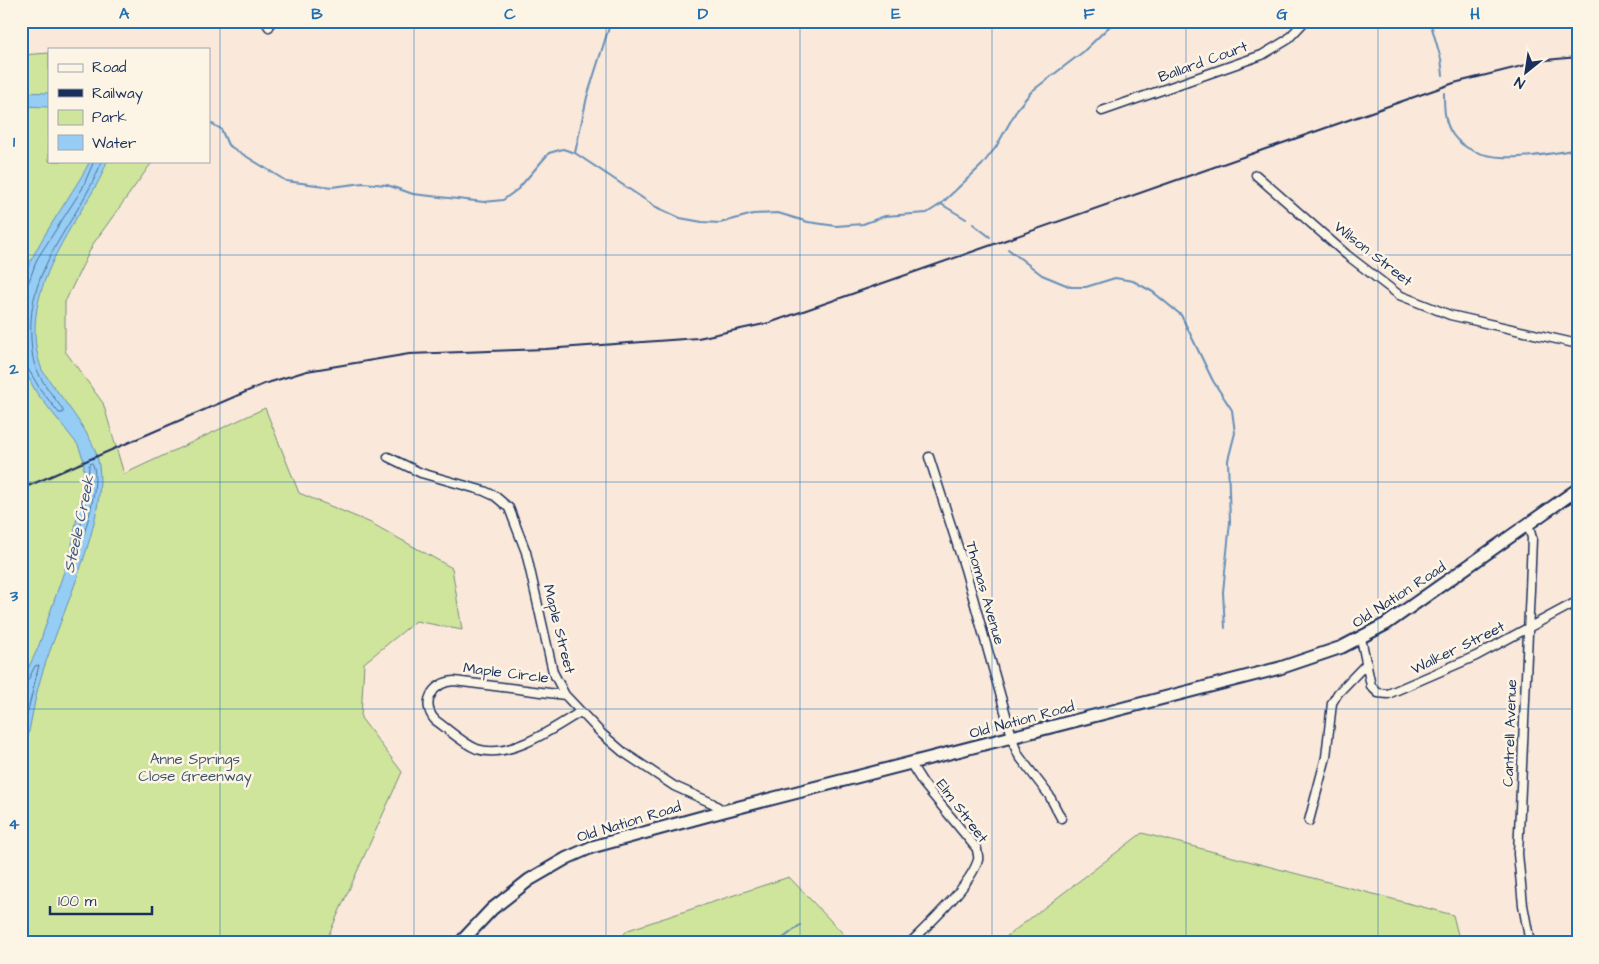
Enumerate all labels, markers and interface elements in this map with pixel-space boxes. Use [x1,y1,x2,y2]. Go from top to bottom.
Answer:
text: A [119,3,130,25]
text: B [311,3,323,25]
text: C [504,3,516,25]
text: D [698,3,709,25]
text: E [891,3,901,25]
text: F [1083,3,1095,25]
text: G [1276,3,1288,25]
text: H [1470,3,1480,25]
street label: Ballard Court [1155,36,1251,88]
legend [48,48,210,162]
north arrow [1502,48,1552,98]
text: Road [92,57,127,78]
text: N [1511,71,1529,93]
text: Railway [92,83,143,105]
text: Park [92,107,127,128]
text: 1 [13,131,16,153]
text: Water [92,133,136,154]
street label: Wilson Street [1329,217,1417,291]
text: 2 [8,358,19,380]
water label: Steele Creek [58,472,100,575]
street label: Thomas Avenue [960,539,1010,647]
street label: Old Nation Road [1348,557,1450,633]
street label: Maple Street [538,582,580,676]
text: 3 [9,585,19,607]
street label: Walker Street [1408,616,1508,680]
street label: Maple Circle [462,657,550,689]
street label: Cantrell Avenue [1498,679,1522,787]
street label: Old Nation Road [967,696,1077,744]
park label: Anne Springs Close Greenway [138,749,252,788]
street label: Elm Street [931,775,993,847]
street label: Old Nation Road [574,796,684,848]
text: 4 [9,813,20,835]
scale bar [50,884,152,916]
text: 100 m [58,891,97,912]

